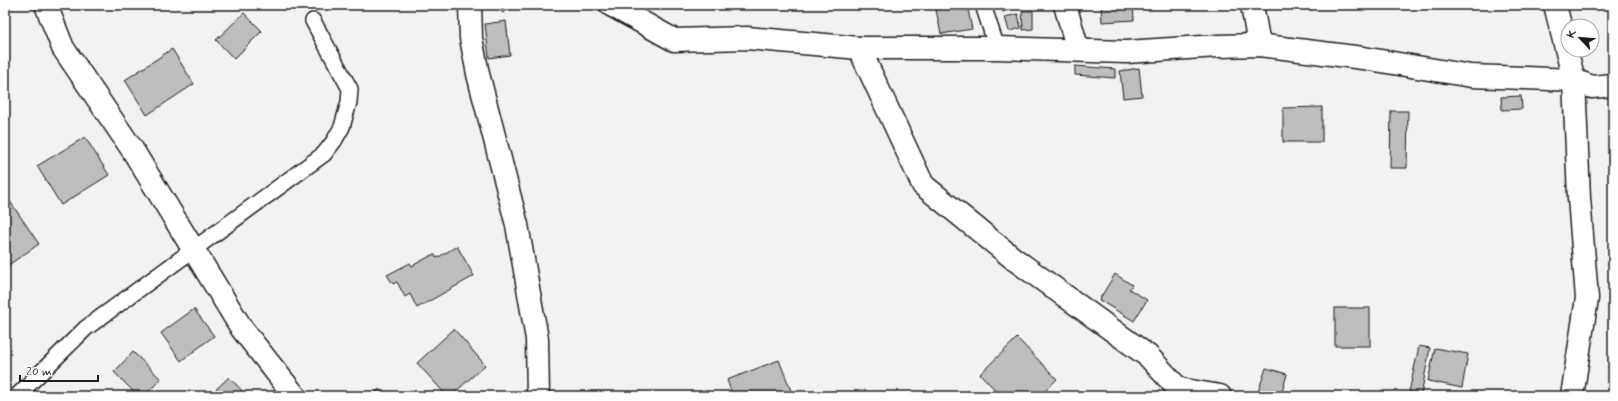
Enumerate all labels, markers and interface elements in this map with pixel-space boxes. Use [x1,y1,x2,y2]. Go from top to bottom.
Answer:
north arrow [1560,18,1600,58]
text: K [1564,27,1580,41]
scale bar [20,357,98,383]
text: 20 m [26,364,52,380]

